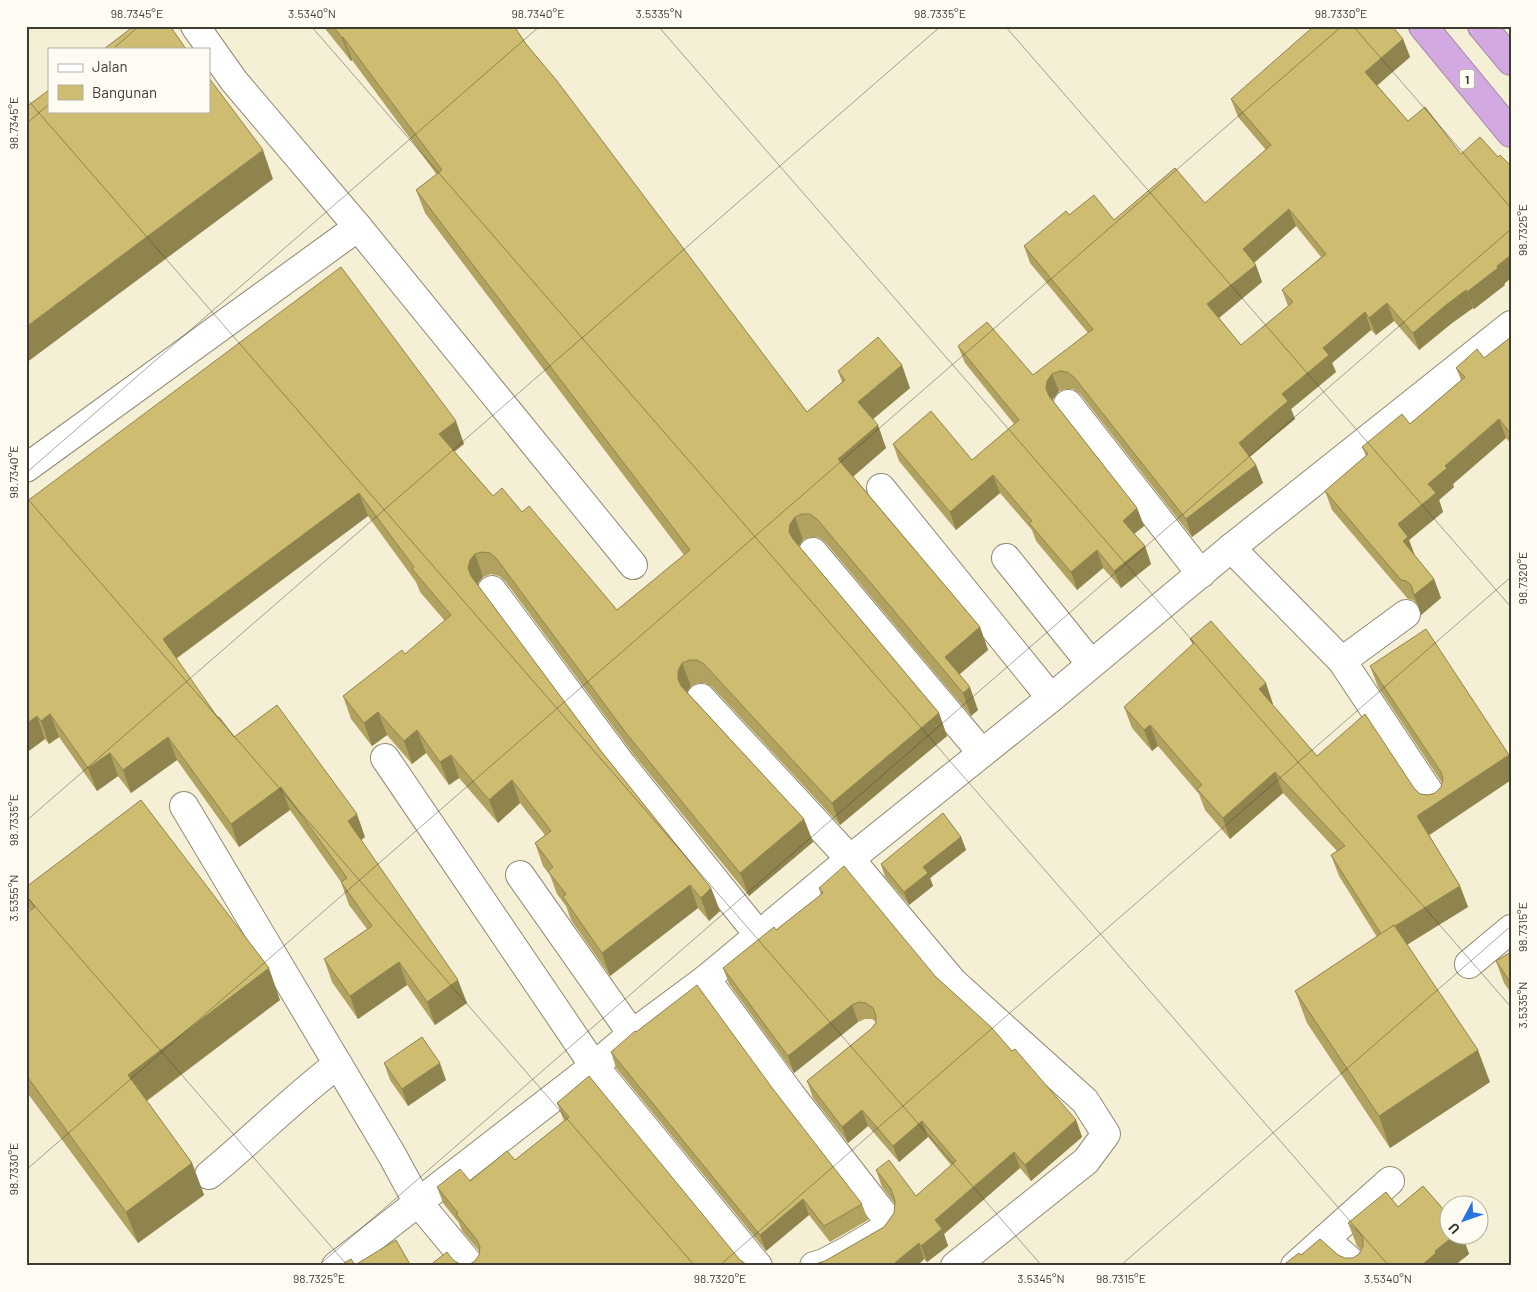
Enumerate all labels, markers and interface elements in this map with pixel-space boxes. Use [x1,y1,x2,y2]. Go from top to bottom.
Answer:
text: 98.7345°E [111,6,163,20]
text: 3.5340°N [288,6,336,20]
text: 98.7340°E [512,6,564,20]
text: 3.5335°N [636,6,682,20]
text: 98.7335°E [914,6,966,20]
text: 98.7330°E [1315,6,1367,20]
legend [48,48,210,112]
text: Jalan [92,57,128,75]
road number: 1 [1460,70,1474,88]
text: Bangunan [92,83,157,101]
text: 98.7345°E [6,97,20,149]
text: 98.7325°E [1515,204,1529,256]
text: 98.7340°E [6,446,20,498]
text: 98.7320°E [1515,552,1529,604]
text: 98.7335°E [6,794,20,846]
text: 3.5355°N [6,875,20,921]
text: 98.7315°E [1515,902,1529,952]
text: 3.5335°N [1515,982,1529,1028]
text: 98.7330°E [6,1143,20,1195]
north arrow [1440,1194,1490,1244]
text: U [1444,1220,1463,1238]
text: 98.7325°E [293,1271,345,1285]
text: 98.7320°E [694,1271,746,1285]
text: 3.5345°N [1017,1271,1065,1285]
text: 98.7315°E [1096,1271,1146,1285]
text: 3.5340°N [1364,1271,1412,1285]

